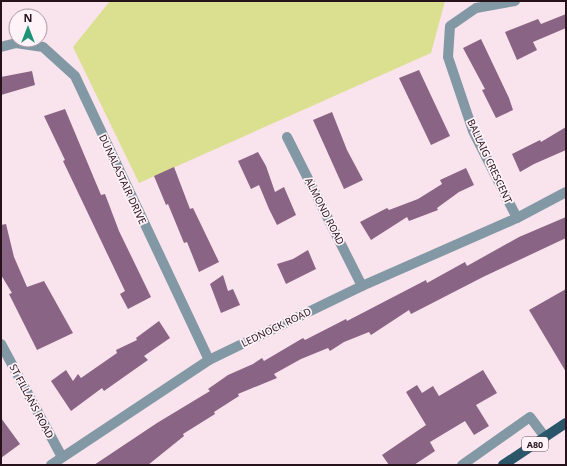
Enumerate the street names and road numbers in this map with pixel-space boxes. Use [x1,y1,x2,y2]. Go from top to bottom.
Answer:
street label: BALLAIG CRESCENT [464,117,516,206]
street label: DUNALASTAIR DRIVE [96,132,150,226]
street label: ALMOND ROAD [302,175,348,247]
street label: LEDNOCK ROAD [239,304,313,350]
street label: ST FILLANS ROAD [6,361,58,441]
road number: A80 [522,437,548,451]

